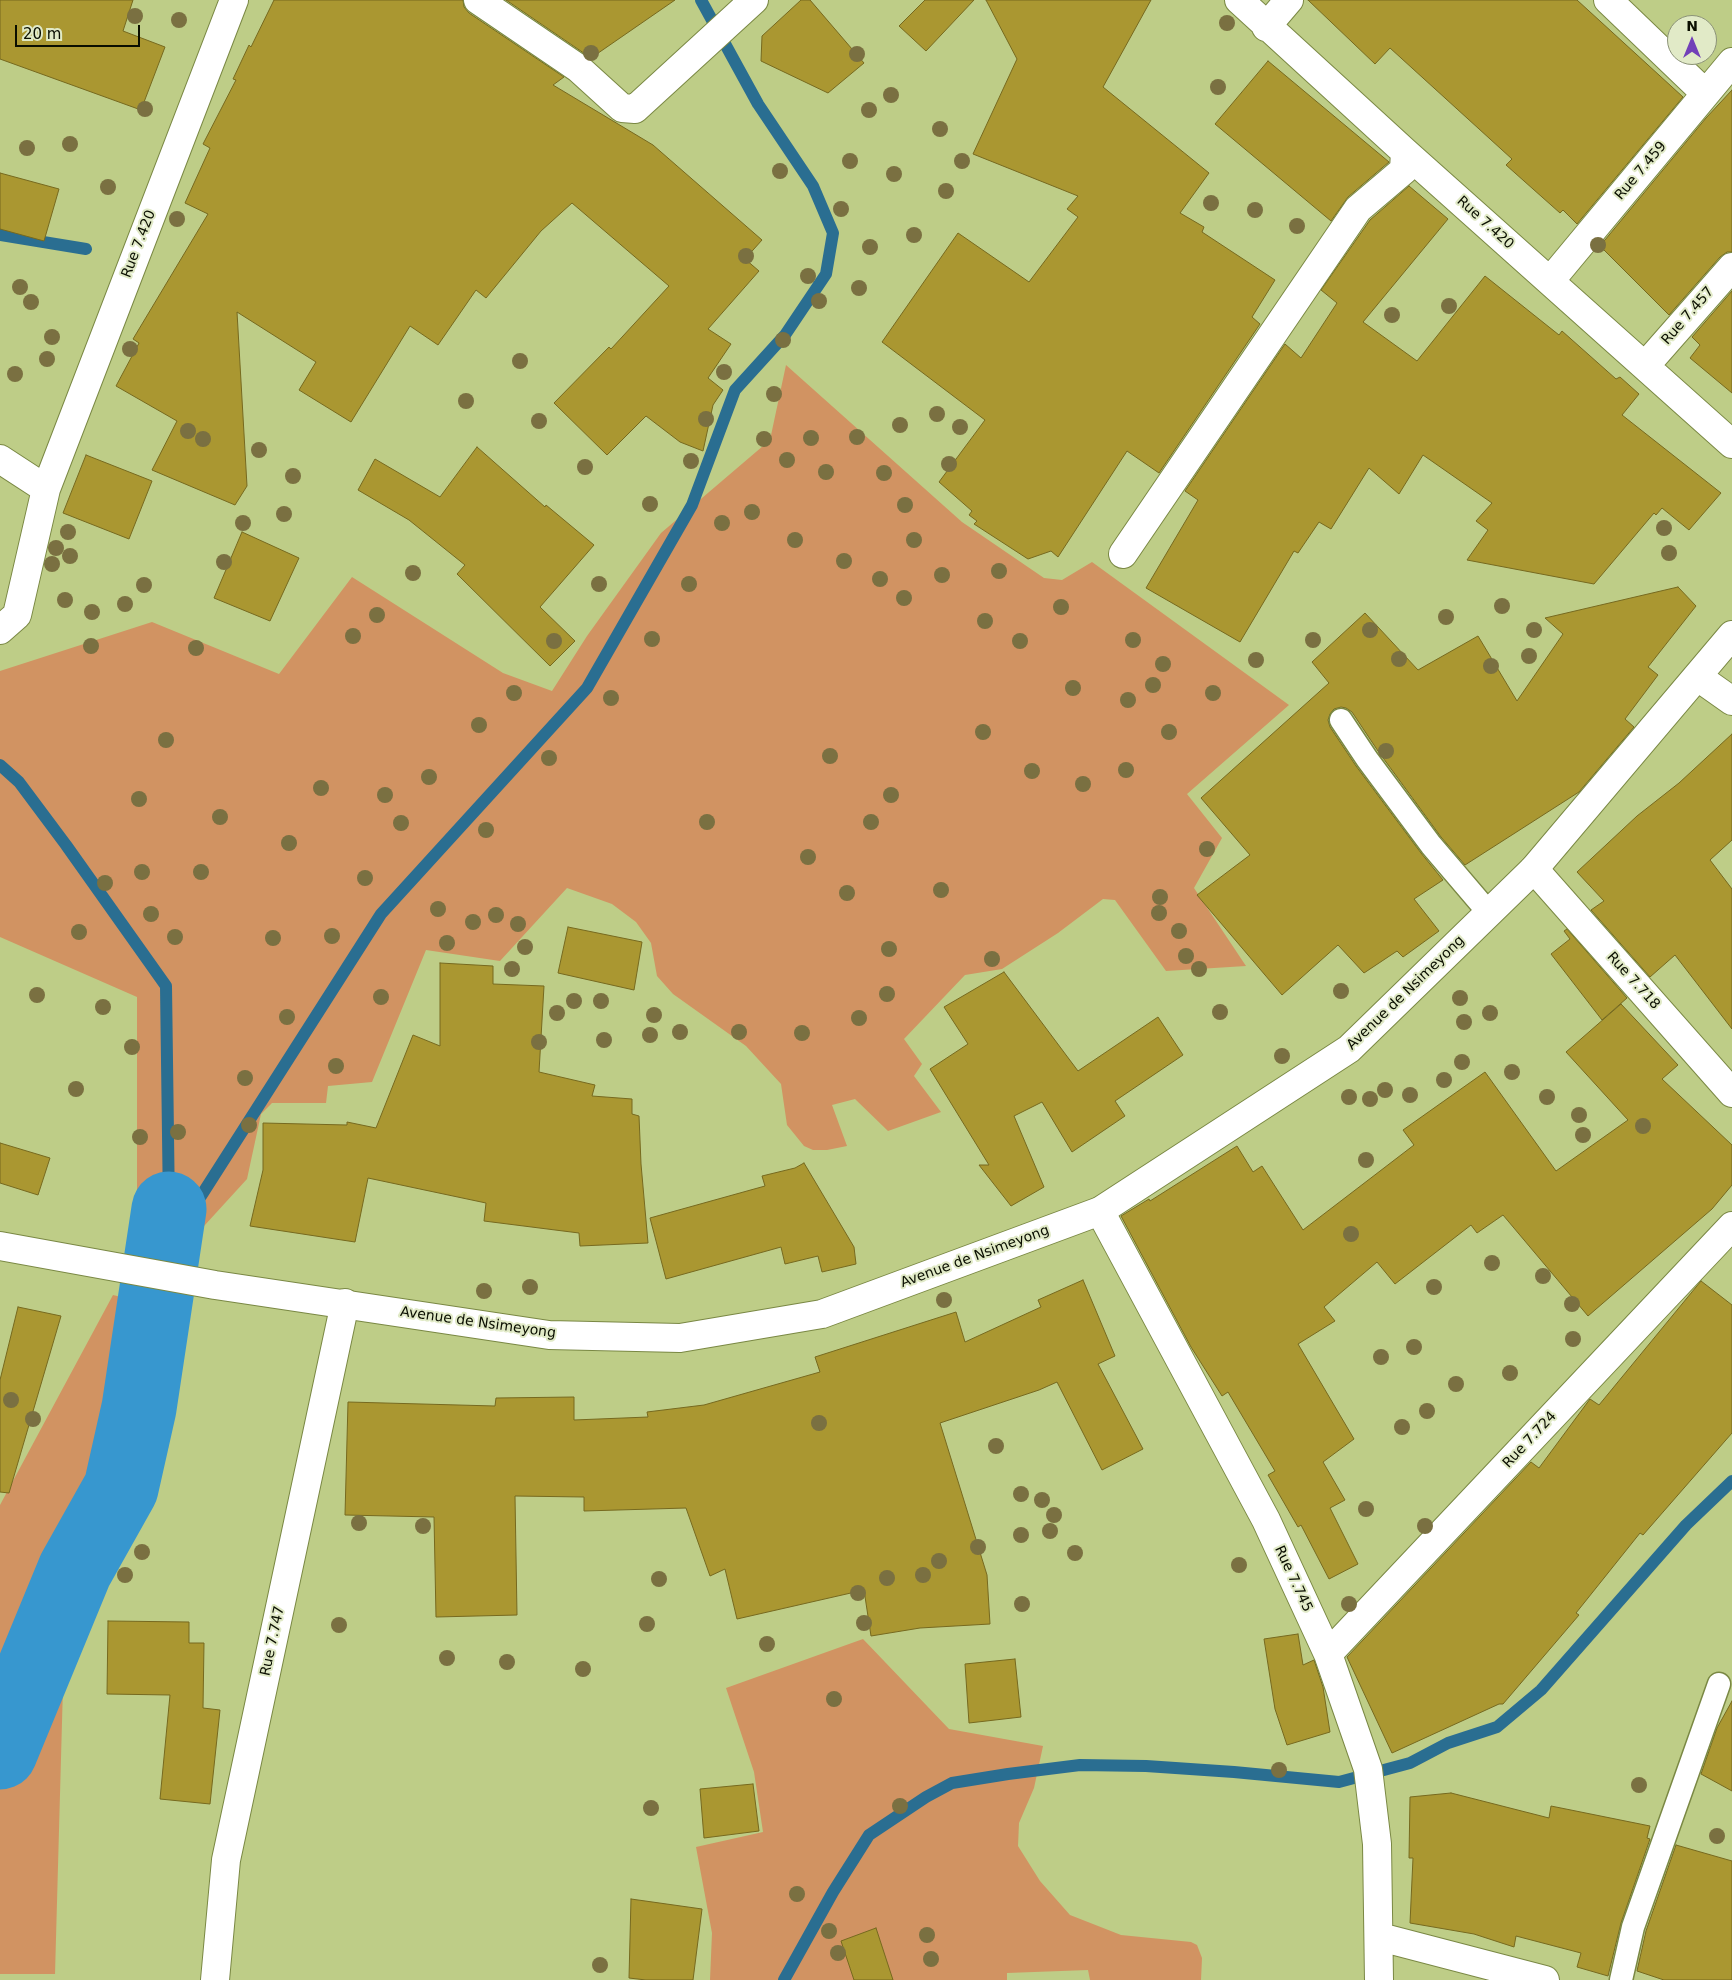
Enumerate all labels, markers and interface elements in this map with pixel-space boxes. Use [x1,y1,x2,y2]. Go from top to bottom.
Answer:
scale bar [18,15,142,47]
north arrow [1667,15,1717,65]
text: N [1686,18,1698,34]
text: 20 m [23,25,61,43]
street label: Rue 7.459 [1612,138,1670,204]
street label: Rue 7.420 [1453,193,1517,253]
street label: Rue 7.420 [118,208,160,280]
street label: Rue 7.457 [1658,284,1718,348]
street label: Avenue de Nsimeyong [1344,932,1468,1054]
street label: Rue 7.718 [1603,949,1663,1013]
street label: Avenue de Nsimeyong [898,1222,1052,1292]
street label: Avenue de Nsimeyong [399,1304,557,1342]
street label: Rue 7.724 [1500,1408,1560,1472]
street label: Rue 7.745 [1270,1543,1316,1615]
street label: Rue 7.747 [257,1604,289,1678]

